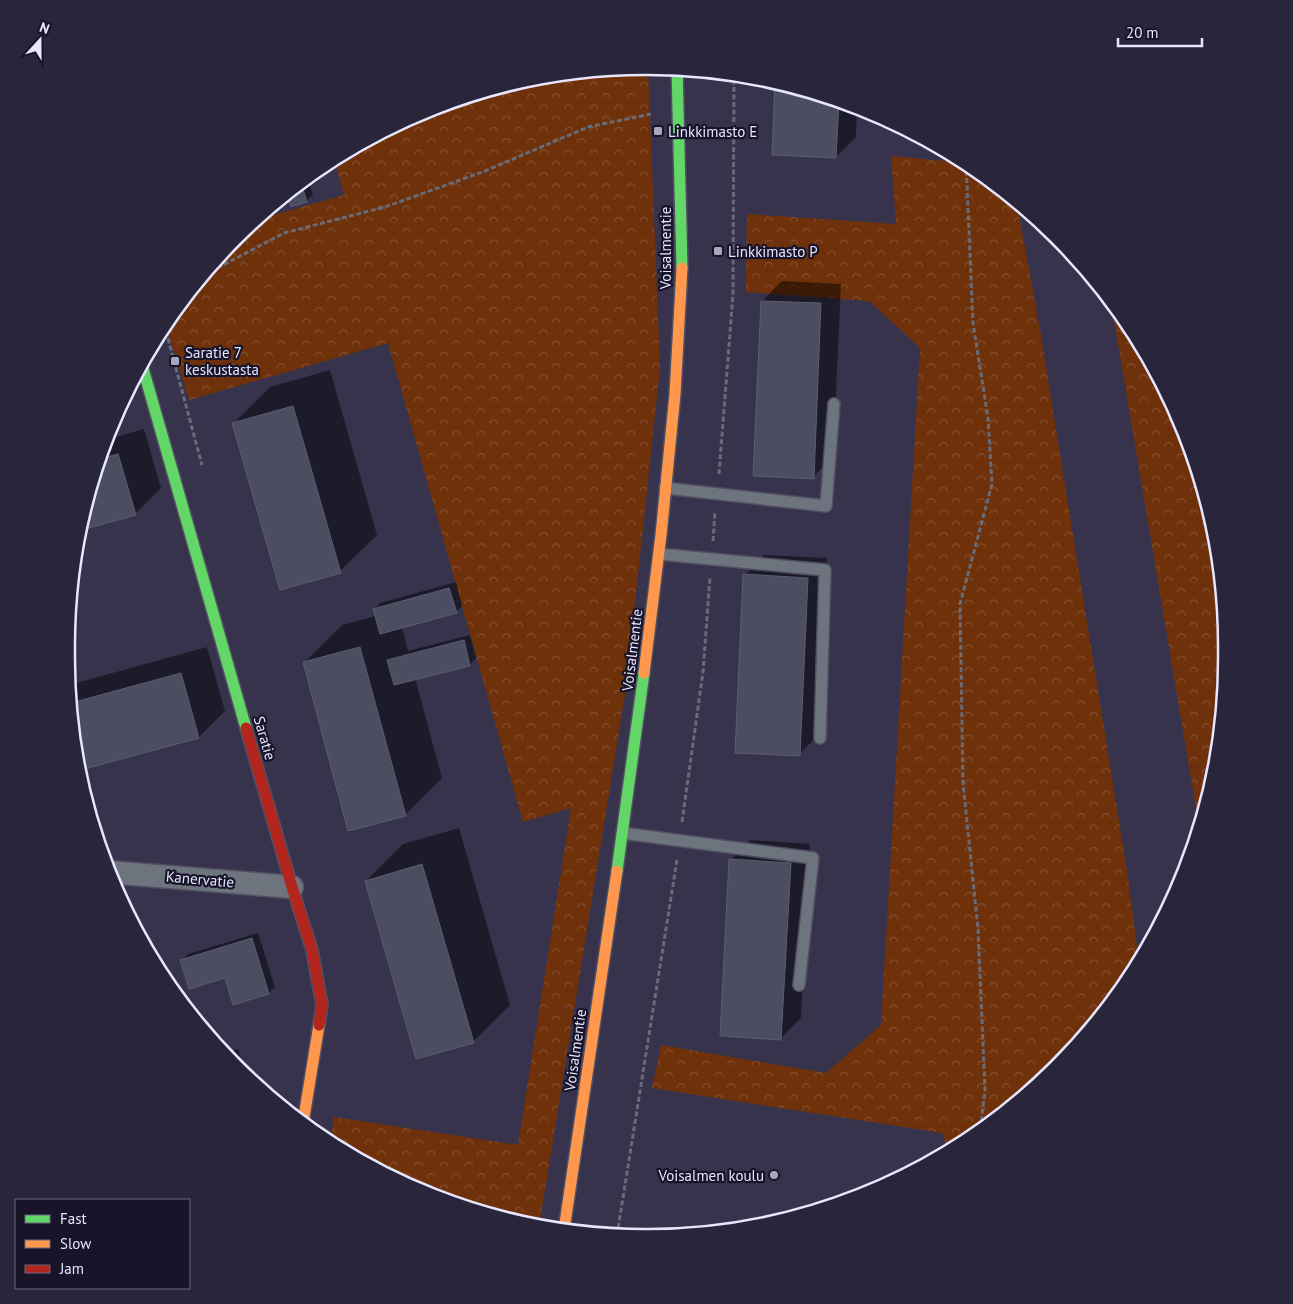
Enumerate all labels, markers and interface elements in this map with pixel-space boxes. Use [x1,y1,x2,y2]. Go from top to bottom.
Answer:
north arrow [15,15,65,65]
scale bar [1118,15,1202,47]
text: N [37,18,52,38]
text: 20 m [1126,23,1159,42]
place label: Linkkimasto E [668,122,757,141]
marker: Linkkimasto E [652,125,664,137]
street label: Voisalmentie [656,207,675,290]
place label: Linkkimasto P [728,242,818,261]
marker: Linkkimasto P [712,245,724,257]
place label: Saratie 7 keskustasta [185,343,259,379]
marker: Saratie 7 keskustasta [169,355,181,367]
street label: Voisalmentie [617,608,646,693]
street label: Saratie [250,714,280,762]
street label: Kanervatie [165,867,235,891]
street label: Voisalmentie [560,1008,590,1093]
place label: Voisalmen koulu [658,1166,764,1185]
marker: Voisalmen koulu [768,1169,780,1181]
legend [15,1199,190,1289]
text: Fast [60,1209,87,1228]
text: Slow [60,1234,91,1253]
text: Jam [59,1259,84,1278]

